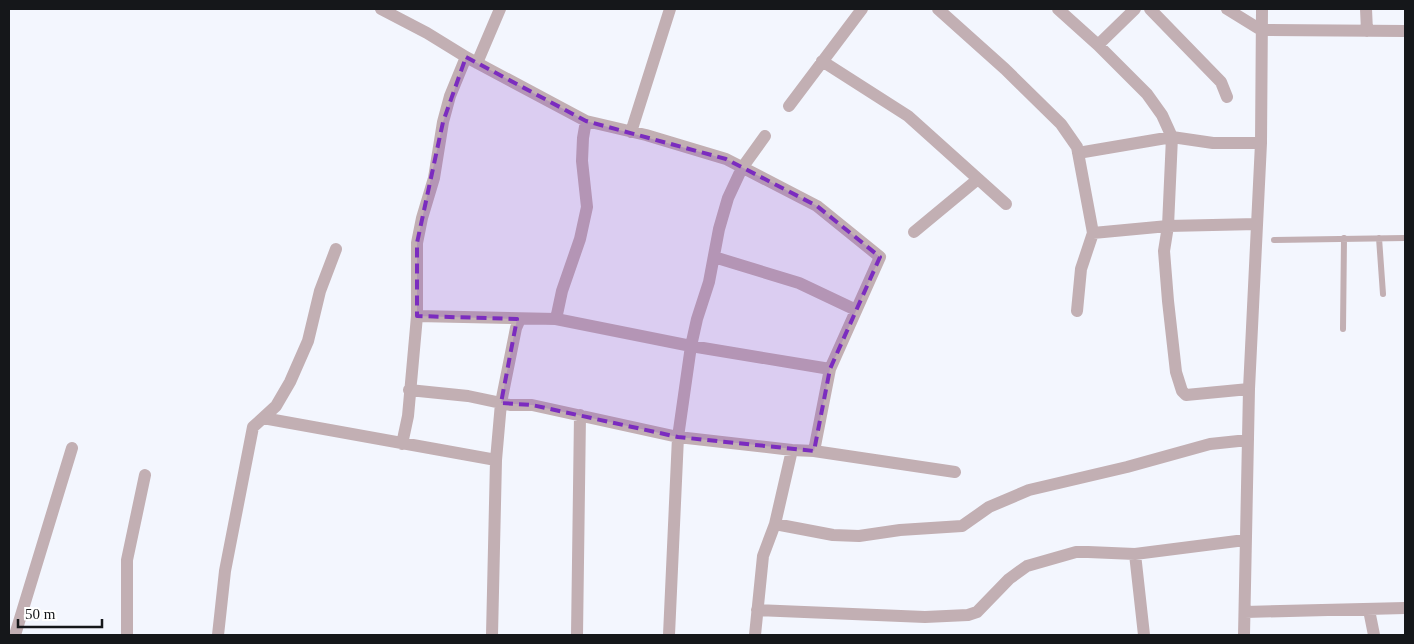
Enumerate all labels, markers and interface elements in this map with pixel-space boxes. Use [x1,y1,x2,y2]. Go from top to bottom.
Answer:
scale bar [18,596,101,628]
text: 50 m [25,606,56,622]

